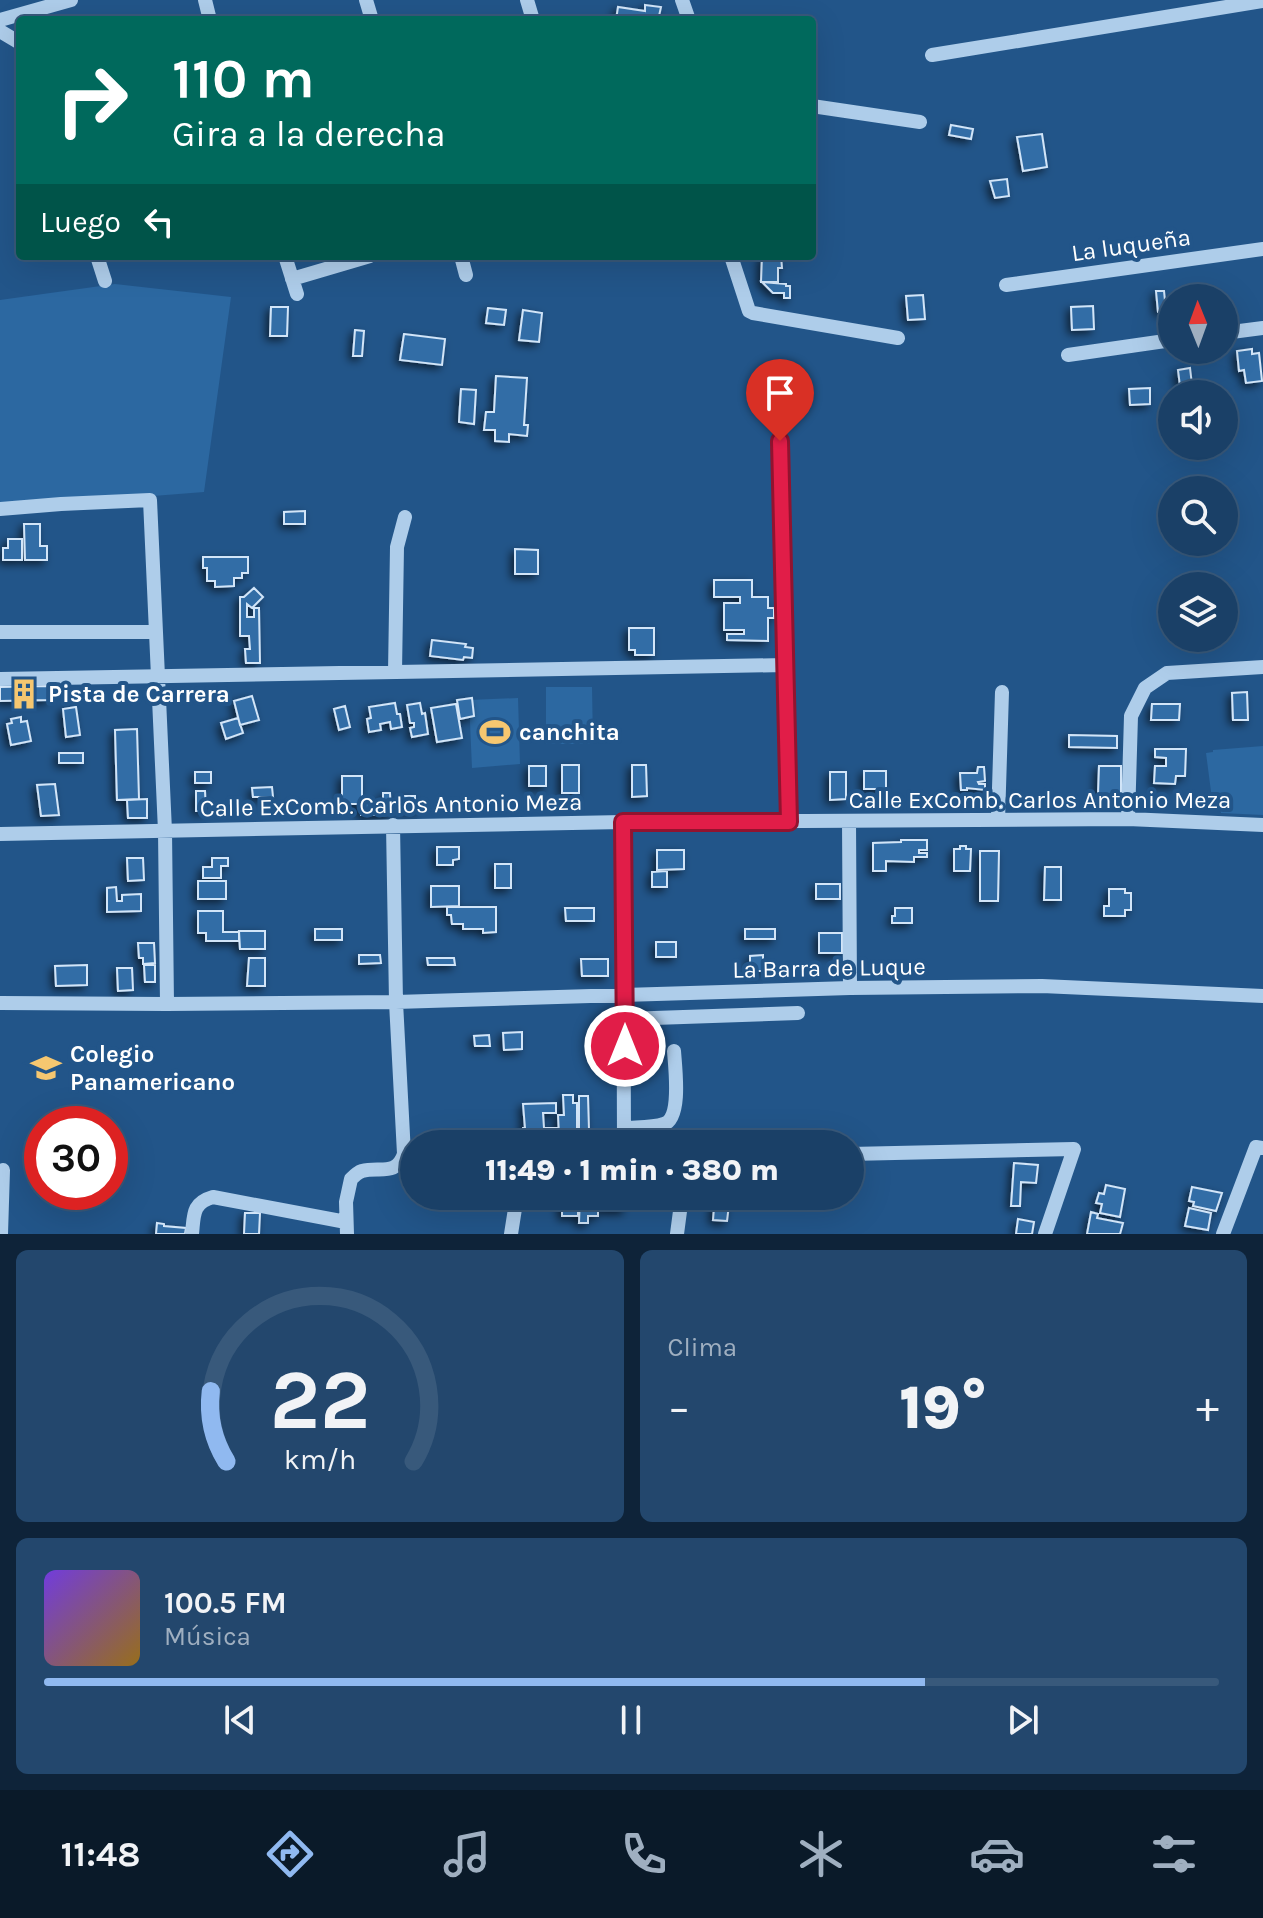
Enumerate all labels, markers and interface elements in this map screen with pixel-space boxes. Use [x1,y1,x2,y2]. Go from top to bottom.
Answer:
text: 110 m [172,46,315,111]
icon: right [40,48,144,152]
text: Gira a la derecha [172,113,446,155]
icon: left [137,200,181,244]
text: Luego [40,204,121,240]
street label: La luqueña [1070,223,1192,267]
north arrow [1158,284,1238,364]
map controls [1158,284,1238,652]
pin [746,359,814,441]
icon: arrive [758,371,802,415]
button: sound [1158,380,1238,460]
button: search [1158,476,1238,556]
button: layers [1158,572,1238,652]
building icon: Pista de Carrera [7,677,41,711]
place label: Pista de Carrera [48,680,230,708]
sports icon: canchita [478,715,512,749]
place label: canchita [519,718,620,746]
street label: Calle ExComb. Carlos Antonio Meza [849,786,1231,814]
street label: Calle ExComb. Carlos Antonio Meza [200,788,582,822]
street label: La Barra de Luque [732,952,926,984]
position arrow [583,1004,667,1088]
place label: Colegio Panamericano [70,1040,235,1096]
school or university icon: Colegio Panamericano [29,1051,63,1085]
speed limit sign: 30 [24,1106,128,1210]
text: 11:49 · 1 min · 380 m [485,1152,779,1188]
text: Clima [668,1332,737,1363]
text: 22 [269,1352,370,1449]
text: 19° [899,1373,987,1443]
text: − [668,1382,691,1433]
text: + [1196,1382,1219,1433]
text: km/h [284,1443,356,1476]
text: 100.5 FM [164,1585,287,1621]
text: Música [164,1621,251,1652]
icon: previous [218,1698,262,1742]
icon: pause [609,1698,653,1742]
icon: next [1001,1698,1045,1742]
icon: directions [262,1826,318,1882]
icon: music [439,1826,495,1882]
icon: phone [616,1826,672,1882]
icon: climate [793,1826,849,1882]
icon: car [969,1826,1025,1882]
icon: filters [1146,1826,1202,1882]
text: 11:48 [60,1833,141,1875]

